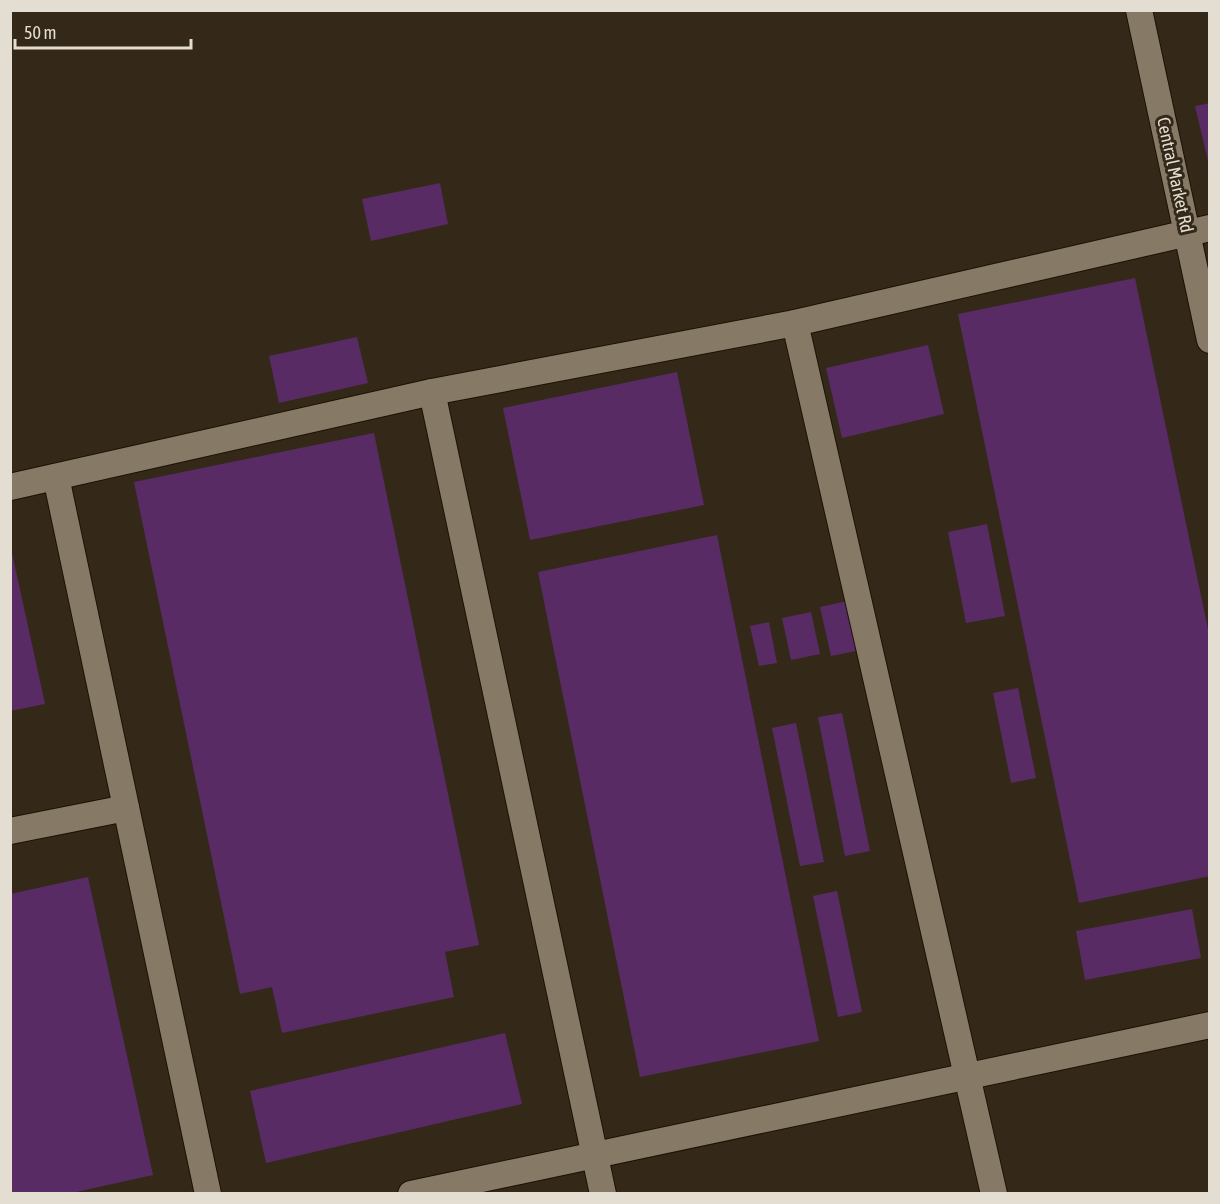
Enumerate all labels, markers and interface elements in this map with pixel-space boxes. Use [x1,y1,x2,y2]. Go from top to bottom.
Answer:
scale bar [15,12,190,50]
text: 50 m [24,22,56,43]
street label: Central Market Rd [1153,115,1198,234]

